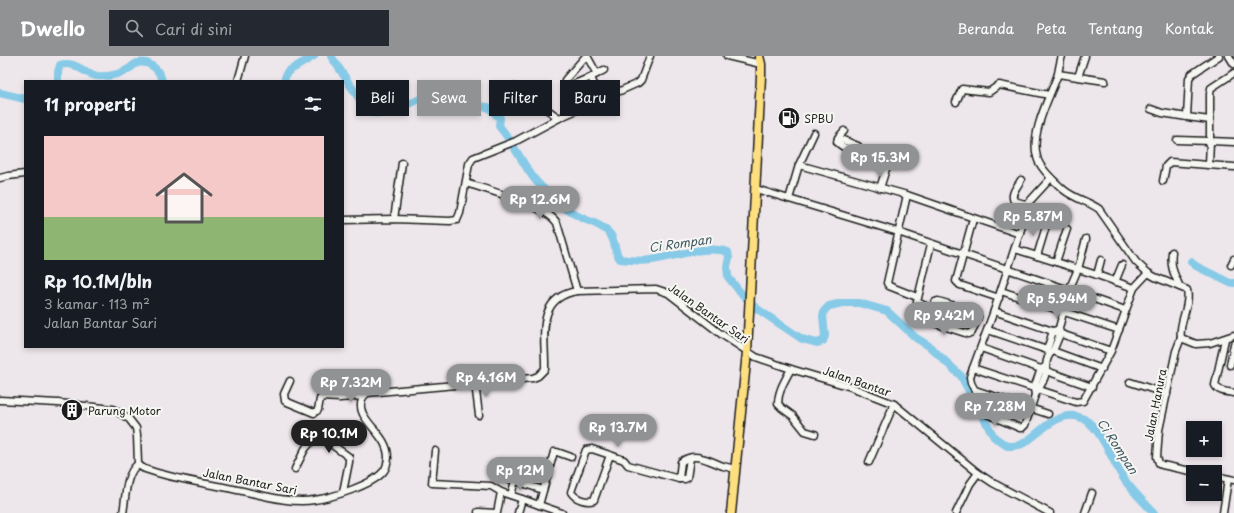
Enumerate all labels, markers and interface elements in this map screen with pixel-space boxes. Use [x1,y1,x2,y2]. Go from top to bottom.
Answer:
search box [109,10,389,46]
text: Dwello [20,14,85,42]
icon: search [123,17,145,39]
text: Cari di sini [155,17,232,40]
text: Beranda [957,18,1014,39]
text: Peta [1036,18,1066,39]
text: Tentang [1088,18,1143,39]
text: Kontak [1165,18,1214,39]
chip: Beli [356,80,409,116]
chip: Sewa [417,80,481,116]
chip: Filter [489,80,552,116]
chip: Baru [560,80,620,116]
text: 11 properti [44,91,136,117]
icon: filters [302,93,324,115]
fuel station icon: SPBU [776,105,802,131]
place label: SPBU [804,110,834,127]
pin: Rp 15.3M [839,144,921,178]
text: Rp 15.3M [850,147,910,166]
icon: home [148,162,220,234]
pin: Rp 12.6M [499,186,581,220]
text: Rp 12.6M [510,189,570,208]
pin: Rp 5.87M [992,203,1074,237]
text: Rp 5.87M [1003,206,1063,225]
water label: Ci Rompan [648,230,713,256]
text: Rp 10.1M/bln [44,268,152,294]
street label: Jalan Bantar Sari [665,279,753,347]
pin: Rp 5.94M [1016,285,1098,319]
text: Rp 5.94M [1027,288,1088,307]
text: 3 kamar · 113 m² [44,294,150,313]
pin: Rp 9.42M [903,302,985,336]
text: Rp 9.42M [913,305,975,324]
text: Jalan Bantar Sari [44,313,157,332]
street label: Jalan Bantar [821,361,894,401]
pin: Rp 4.16M [445,364,527,398]
text: Rp 4.16M [456,367,516,386]
street label: Jalan Hanura [1140,367,1170,443]
pin: Rp 7.32M [310,369,392,403]
text: Rp 7.32M [320,372,382,391]
pin: Rp 7.28M [954,393,1036,427]
text: Rp 7.28M [964,396,1026,415]
building icon: Parung Motor [59,397,85,423]
place label: Parung Motor [88,402,162,419]
pin: Rp 13.7M [577,414,659,448]
water label: Ci Rompan [1093,415,1143,478]
text: Rp 13.7M [589,417,647,436]
pin: Rp 10.1M [288,420,370,454]
map controls [1186,421,1222,501]
button: + [1186,421,1222,457]
text: Rp 10.1M [300,423,358,442]
pin: Rp 12M [487,457,553,491]
text: Rp 12M [496,460,544,479]
street label: Jalan Bantar Sari [201,464,299,498]
button: − [1186,465,1222,501]

